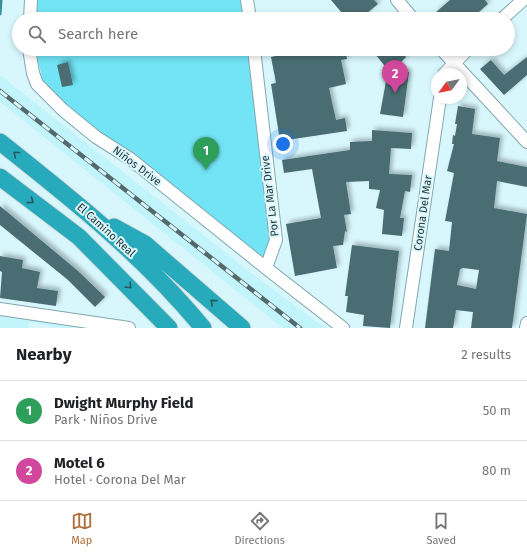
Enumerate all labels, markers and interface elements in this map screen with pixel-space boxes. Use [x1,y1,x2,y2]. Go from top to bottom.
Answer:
search box [12,12,515,56]
icon: search [26,23,48,45]
text: Search here [58,25,138,43]
pin: 2 [382,60,408,93]
north arrow [431,68,467,104]
your location [273,134,293,154]
pin: 1 [193,137,219,170]
street label: Niños Drive [110,144,164,188]
one-way arrow [13,152,20,159]
street label: Por La Mar Drive [259,155,281,237]
street label: Corona Del Mar [411,174,435,252]
one-way arrow [27,196,34,203]
street label: El Camino Real [74,200,138,260]
one-way arrow [124,281,132,289]
one-way arrow [210,300,218,307]
text: Nearby [16,344,71,365]
text: 2 results [461,347,511,362]
text: Dwight Murphy Field [54,394,194,412]
text: 1 [26,403,32,418]
text: 50 m [483,403,511,418]
text: Park · Niños Drive [54,412,157,427]
text: Motel 6 [54,454,105,472]
text: 2 [26,463,32,478]
text: 80 m [482,463,511,478]
text: Hotel · Corona Del Mar [54,472,186,487]
tab: Map [71,510,93,547]
tab: Directions [234,510,285,547]
tab: Saved [426,510,456,547]

